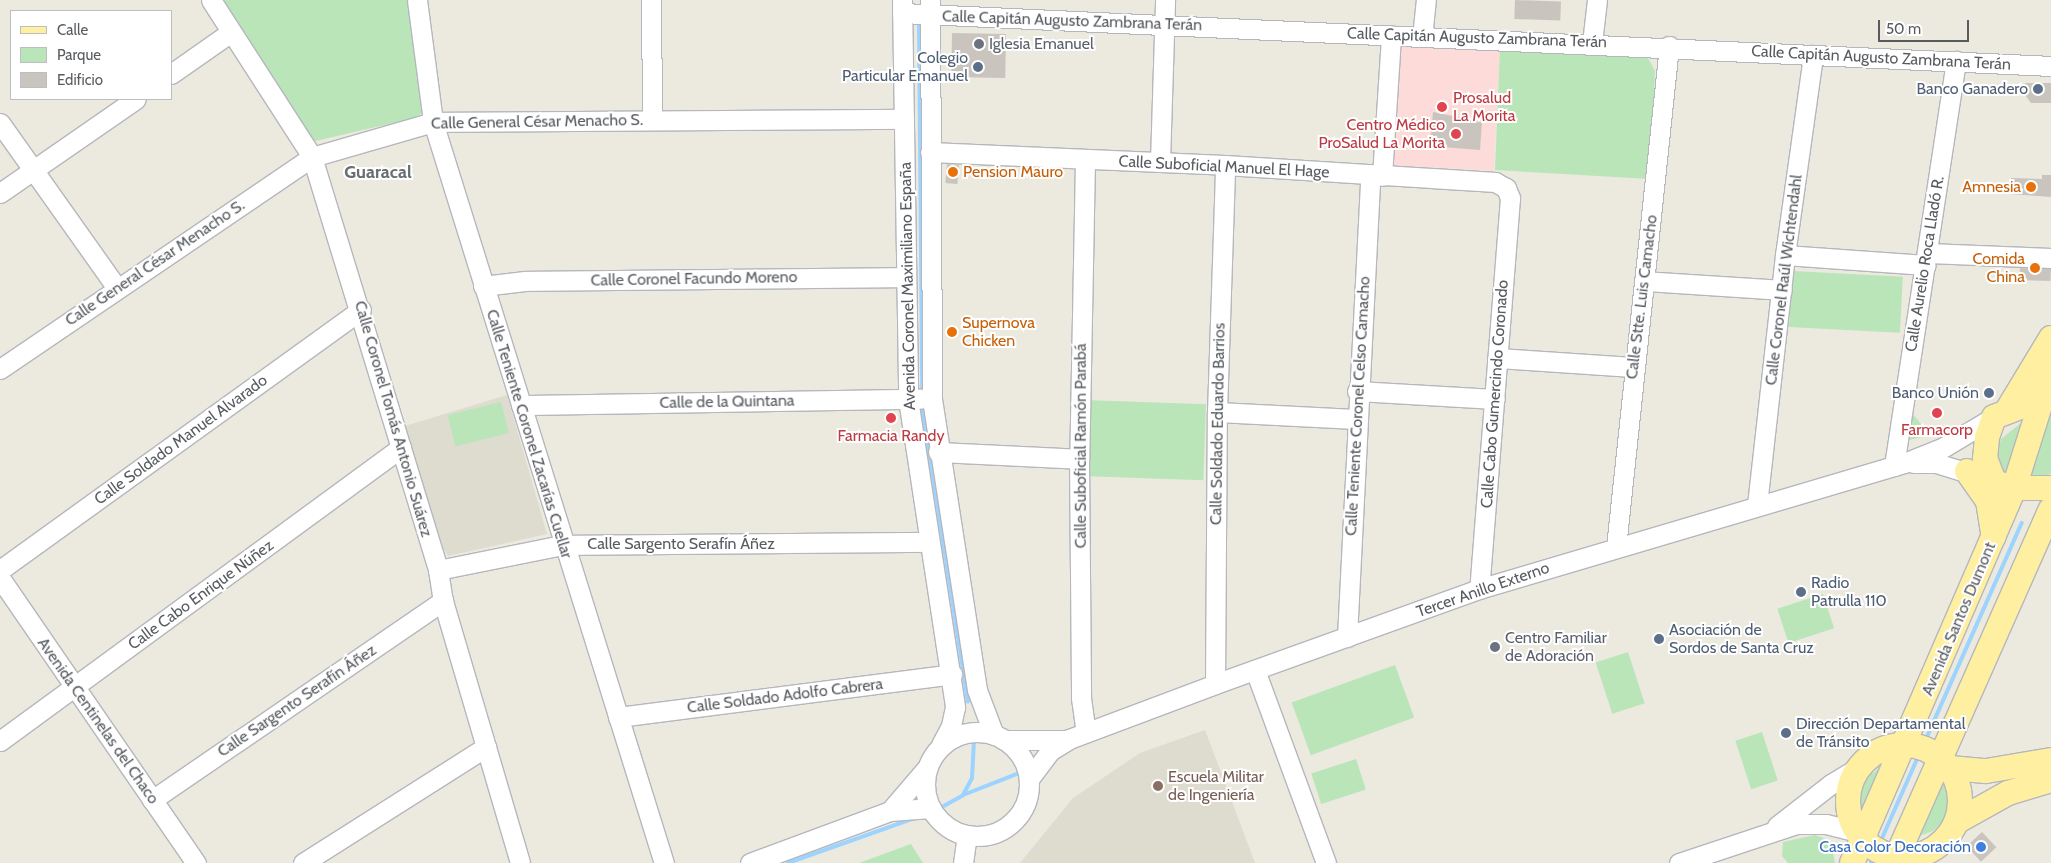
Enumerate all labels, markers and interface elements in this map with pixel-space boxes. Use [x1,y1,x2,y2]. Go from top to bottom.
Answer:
street label: Calle Capitán Augusto Zambrana Terán [942,7,1202,35]
legend [10,10,172,100]
scale bar [1881,10,1972,42]
text: 50 m [1886,20,1921,38]
text: Calle [57,21,88,39]
street label: Calle Capitán Augusto Zambrana Terán [1347,24,1607,52]
place label: Iglesia Emanuel [989,34,1094,54]
marker: Iglesia Emanuel [973,38,985,50]
street label: Calle Capitán Augusto Zambrana Terán [1751,42,2011,74]
text: Parque [57,46,101,64]
place label: Colegio Particular Emanuel [842,48,968,86]
marker: Colegio Particular Emanuel [972,61,984,73]
text: Edificio [57,71,103,89]
place label: Banco Ganadero [1916,79,2028,99]
marker: Banco Ganadero [2032,83,2044,95]
place label: Prosalud La Morita [1453,88,1515,126]
marker: Prosalud La Morita [1435,100,1449,114]
street label: Calle General César Menacho S. [431,111,643,133]
place label: Centro Médico ProSalud La Morita [1319,115,1445,153]
marker: Centro Médico ProSalud La Morita [1449,127,1463,141]
street label: Calle Suboficial Manuel El Hage [1118,152,1330,182]
district label: Guaracal [344,161,412,183]
street label: Avenida Coronel Maximiliano España [896,162,920,410]
place label: Pension Mauro [963,162,1063,182]
marker: Pension Mauro [947,166,959,178]
street label: Calle Coronel Raúl Wichtendahl [1762,174,1806,386]
street label: Calle Aurelio Roca Lladó R. [1902,175,1948,353]
place label: Amnesia [1962,177,2021,197]
marker: Amnesia [2025,181,2037,193]
street label: Calle General César Menacho S. [62,196,248,330]
street label: Calle Stte. Luis Camacho [1622,214,1662,380]
place label: Comida China [1973,249,2025,287]
marker: Comida China [2029,262,2041,274]
street label: Calle Coronel Facundo Moreno [590,268,798,290]
street label: Calle Teniente Coronel Celso Camacho [1342,276,1374,536]
street label: Calle Cabo Gumercindo Coronado [1477,279,1513,509]
street label: Calle Coronel Tomás Antonio Suárez [350,299,436,539]
street label: Calle Teniente Coronel Zacarías Cuellar [482,307,576,561]
place label: Supernova Chicken [962,313,1035,351]
street label: Calle Soldado Eduardo Barrios [1207,323,1229,525]
marker: Supernova Chicken [946,326,958,338]
street label: Calle Suboficial Ramón Parabá [1071,344,1091,548]
street label: Calle Soldado Manuel Alvarado [91,371,271,509]
place label: Banco Unión [1892,383,1979,403]
marker: Banco Unión [1983,387,1995,399]
street label: Calle de la Quintana [659,391,795,413]
marker: Farmacorp [1931,407,1943,419]
marker: Farmacia Randy [885,412,897,424]
place label: Farmacorp [1901,420,1973,440]
place label: Farmacia Randy [838,426,944,446]
street label: Calle Sargento Serafín Áñez [587,534,775,554]
street label: Calle Cabo Enrique Núñez [125,536,277,654]
street label: Avenida Santos Dumont [1918,539,2000,699]
street label: Tercer Anillo Externo [1414,558,1552,622]
place label: Radio Patrulla 110 [1811,573,1887,611]
marker: Radio Patrulla 110 [1795,586,1807,598]
place label: Asociación de Sordos de Santa Cruz [1669,620,1814,658]
place label: Centro Familiar de Adoración [1505,628,1607,666]
marker: Asociación de Sordos de Santa Cruz [1653,633,1665,645]
street label: Avenida Centinelas del Chaco [33,634,163,808]
street label: Calle Sargento Serafín Áñez [214,641,380,761]
marker: Centro Familiar de Adoración [1489,641,1501,653]
street label: Calle Soldado Adolfo Cabrera [686,674,884,718]
place label: Dirección Departamental de Tránsito [1796,714,1965,752]
marker: Dirección Departamental de Tránsito [1780,727,1792,739]
place label: Escuela Militar de Ingeniería [1168,767,1264,805]
marker: Escuela Militar de Ingeniería [1152,780,1164,792]
place label: Casa Color Decoración [1819,837,1971,857]
marker: Casa Color Decoración [1975,841,1987,853]

